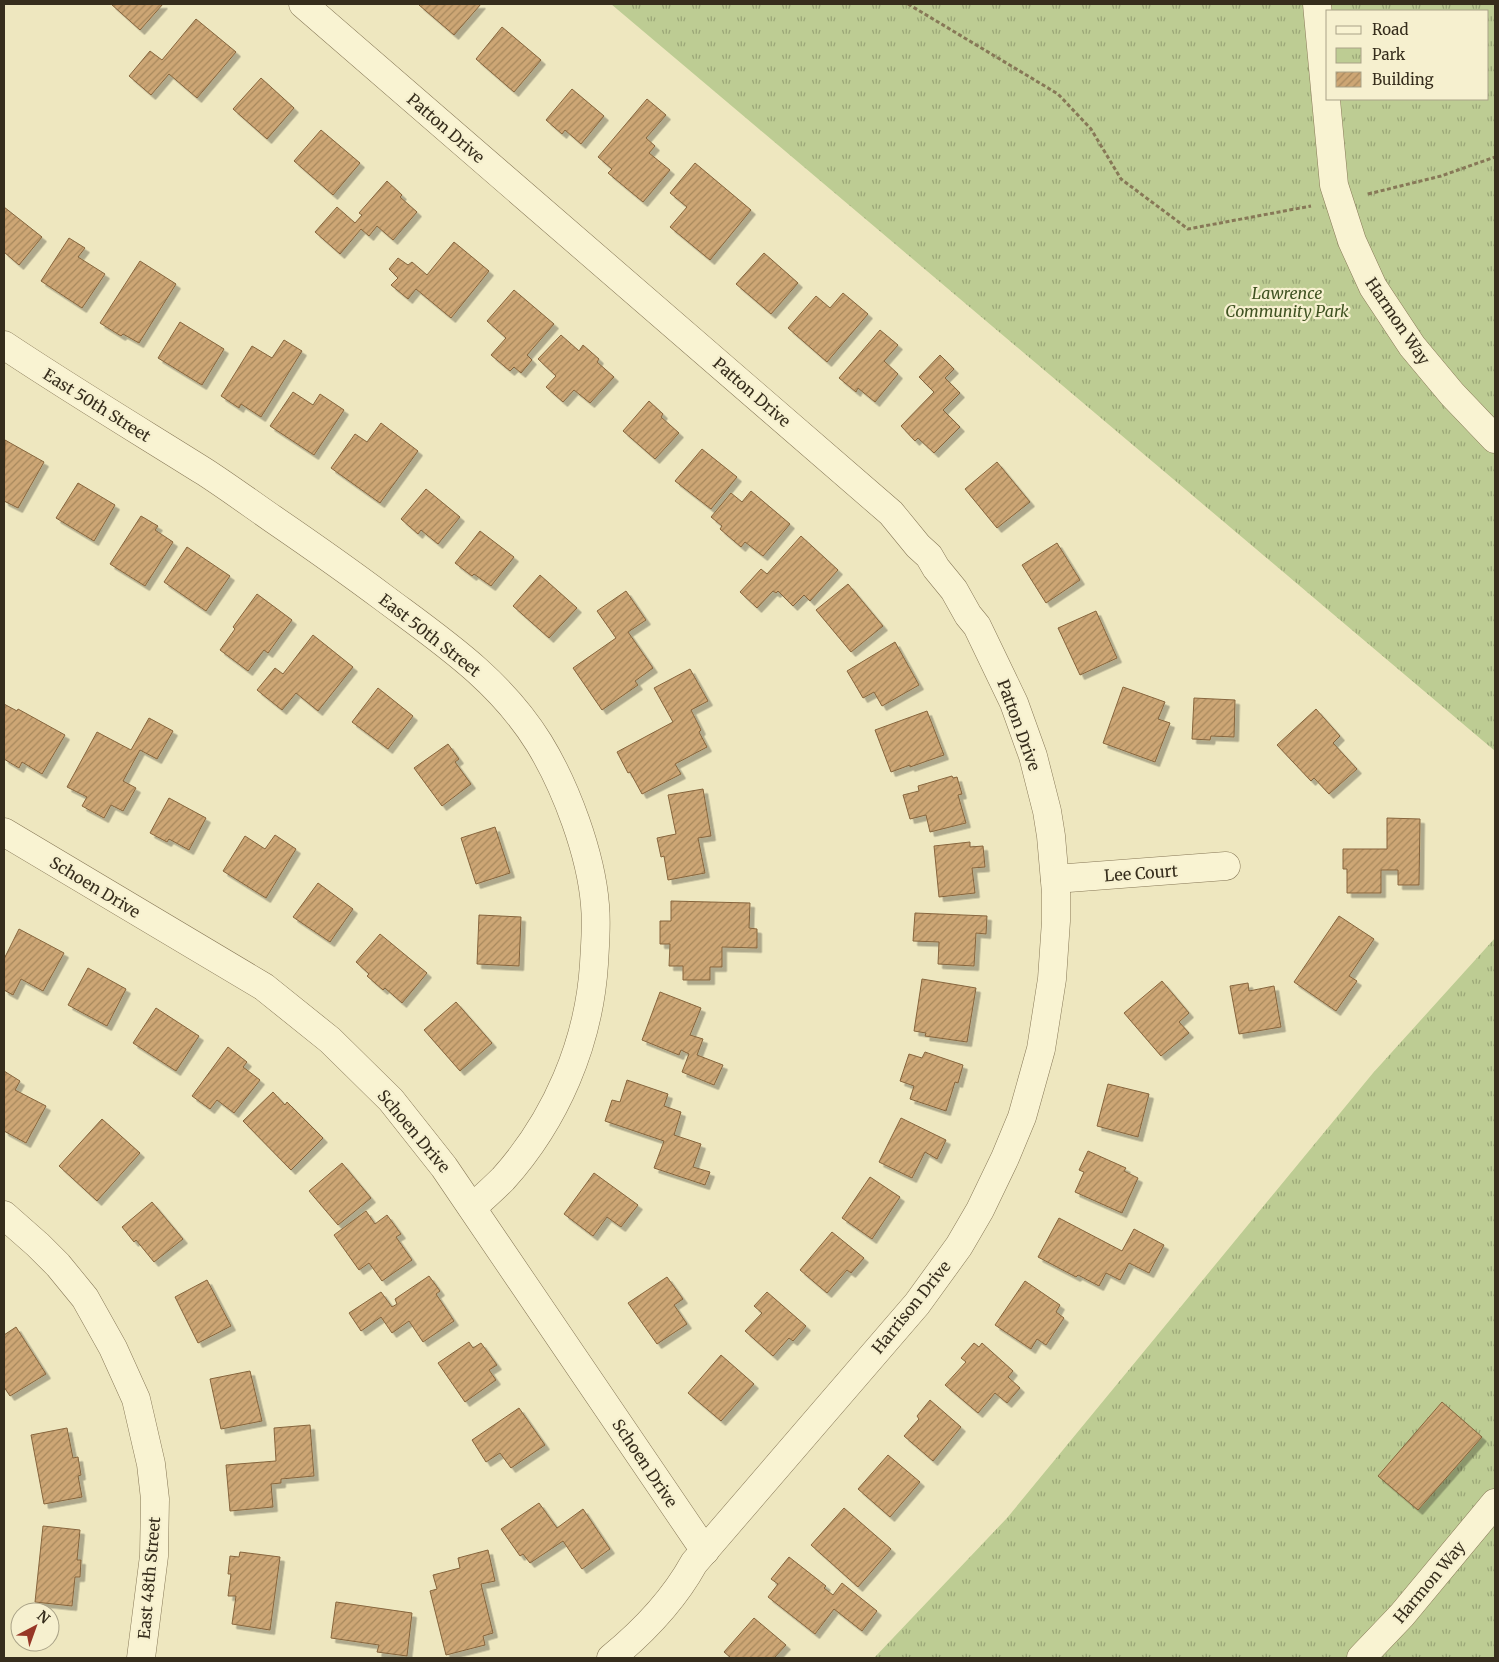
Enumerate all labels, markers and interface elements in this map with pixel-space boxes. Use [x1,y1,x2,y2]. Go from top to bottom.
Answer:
legend [1326,10,1489,100]
text: Road [1372,20,1408,39]
text: Park [1372,45,1406,64]
text: Building [1372,70,1434,89]
street label: Patton Drive [403,89,489,167]
street label: Harmon Way [1361,274,1435,369]
park label: Lawrence Community Park [1225,283,1349,321]
street label: Patton Drive [709,353,795,431]
street label: East 50th Street [40,364,155,446]
street label: East 50th Street [375,589,485,681]
street label: Patton Drive [993,676,1045,774]
street label: Schoen Drive [46,852,144,922]
street label: Lee Court [1103,860,1179,886]
street label: Schoen Drive [374,1085,454,1177]
street label: Harrison Drive [867,1256,955,1358]
street label: Schoen Drive [608,1415,682,1511]
street label: East 48th Street [134,1515,164,1640]
street label: Harmon Way [1389,1536,1470,1627]
north arrow [10,1602,60,1652]
text: N [33,1607,54,1628]

